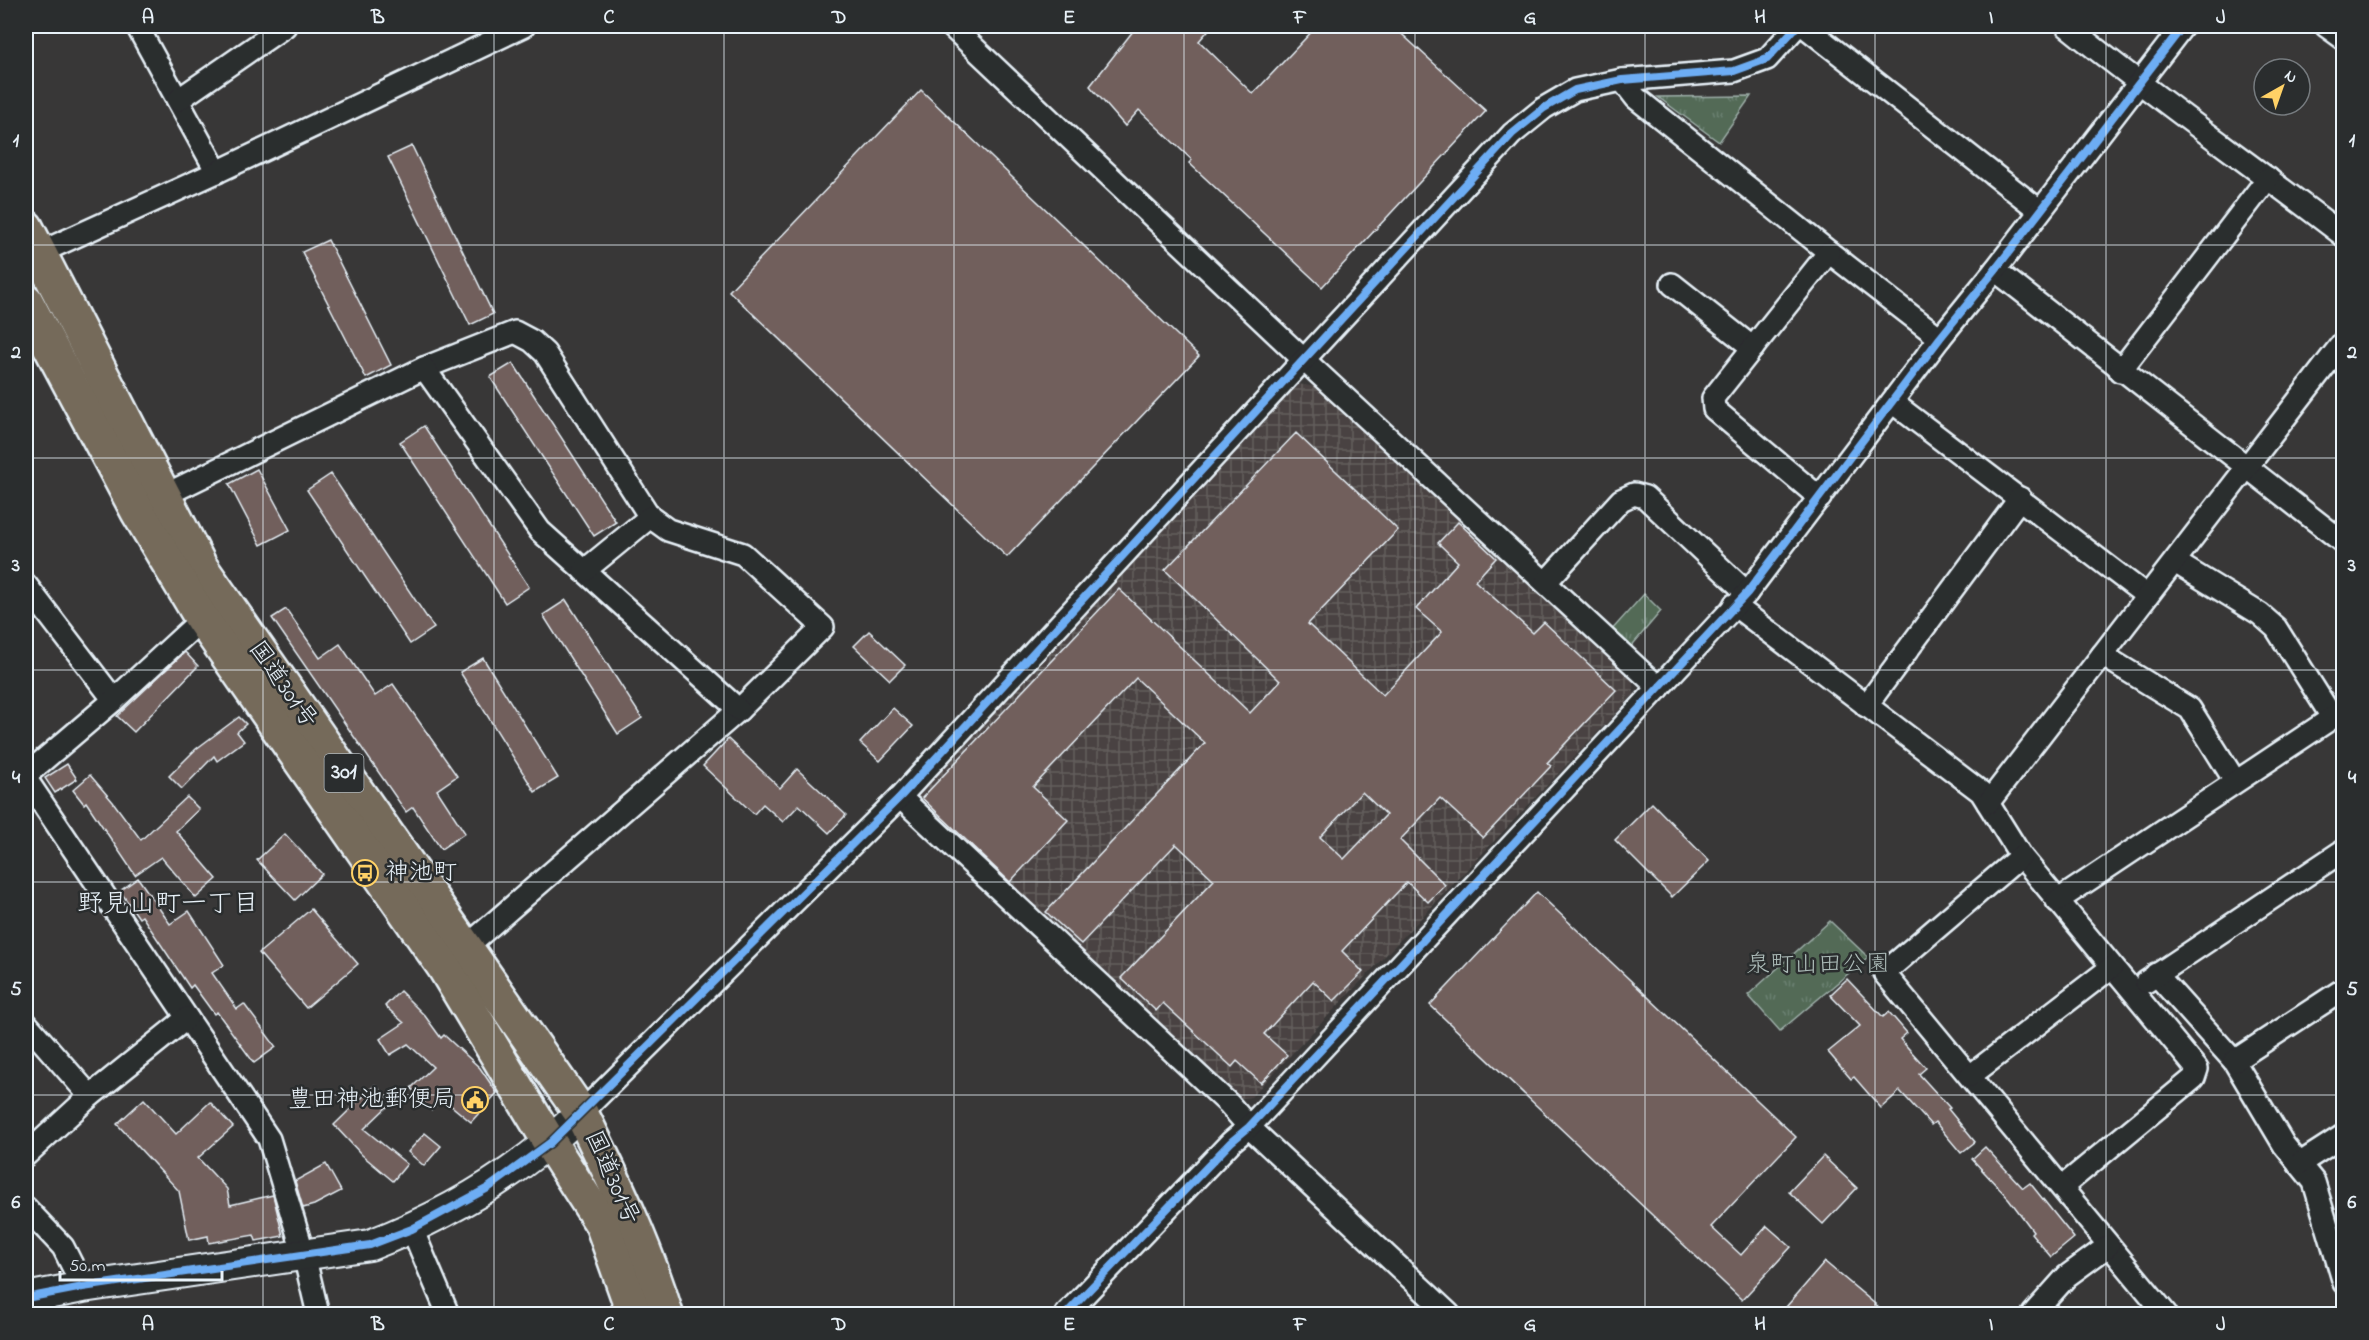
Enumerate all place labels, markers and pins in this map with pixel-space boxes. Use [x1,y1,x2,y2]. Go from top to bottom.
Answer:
place label: 神池町 [385,856,457,891]
bus stop icon: 神池町 [350,858,380,888]
place label: 豊田神池郵便局 [288,1083,456,1118]
public building icon: 豊田神池郵便局 [460,1085,490,1115]

